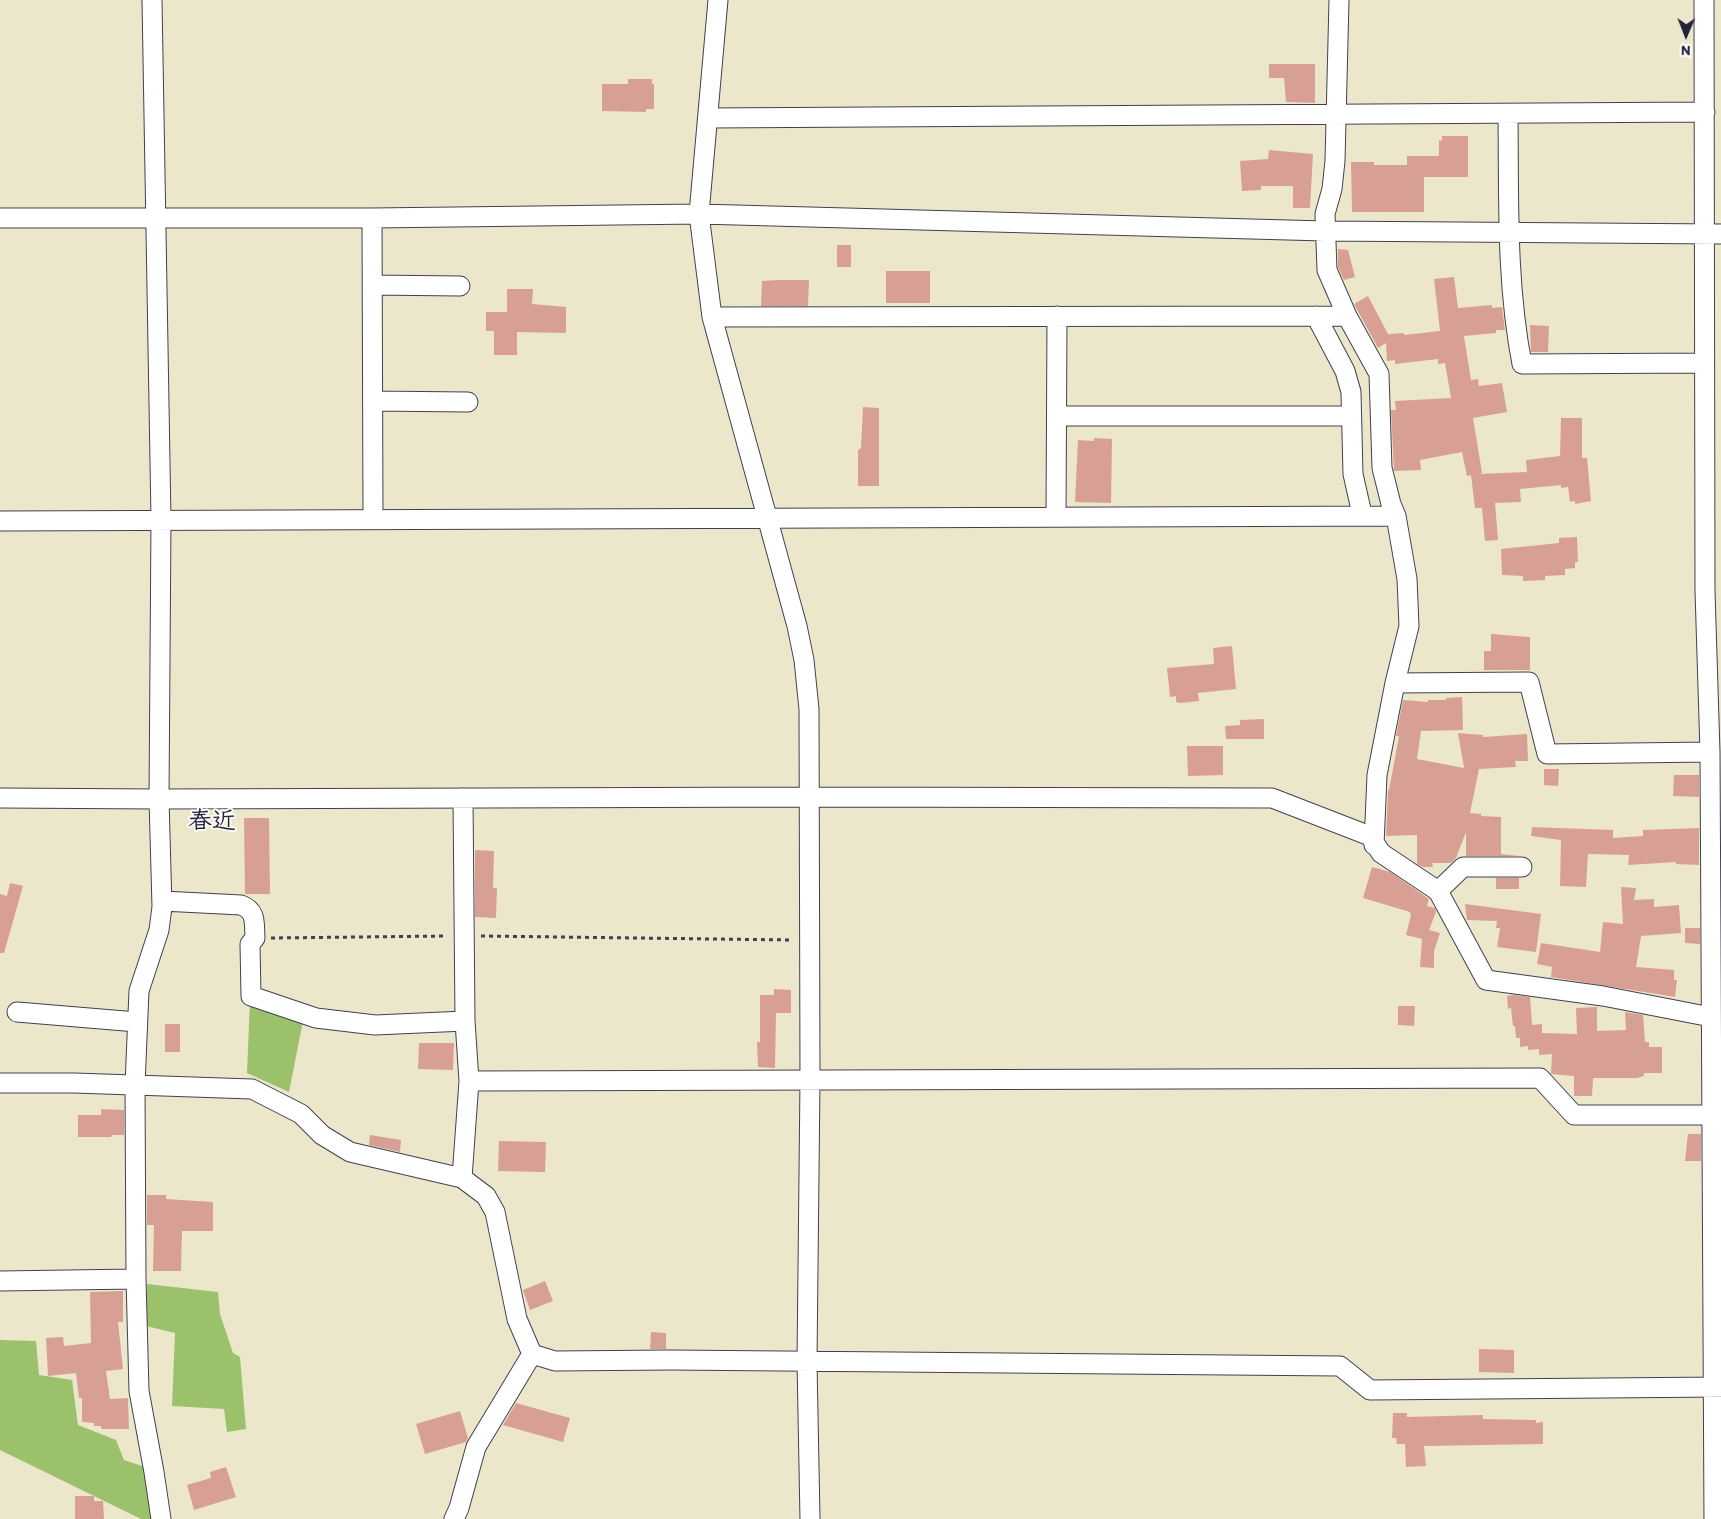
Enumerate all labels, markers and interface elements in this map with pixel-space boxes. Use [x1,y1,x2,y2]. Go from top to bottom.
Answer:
north arrow [1661,10,1711,60]
text: N [1681,42,1691,59]
district label: 春近 [188,808,236,836]

